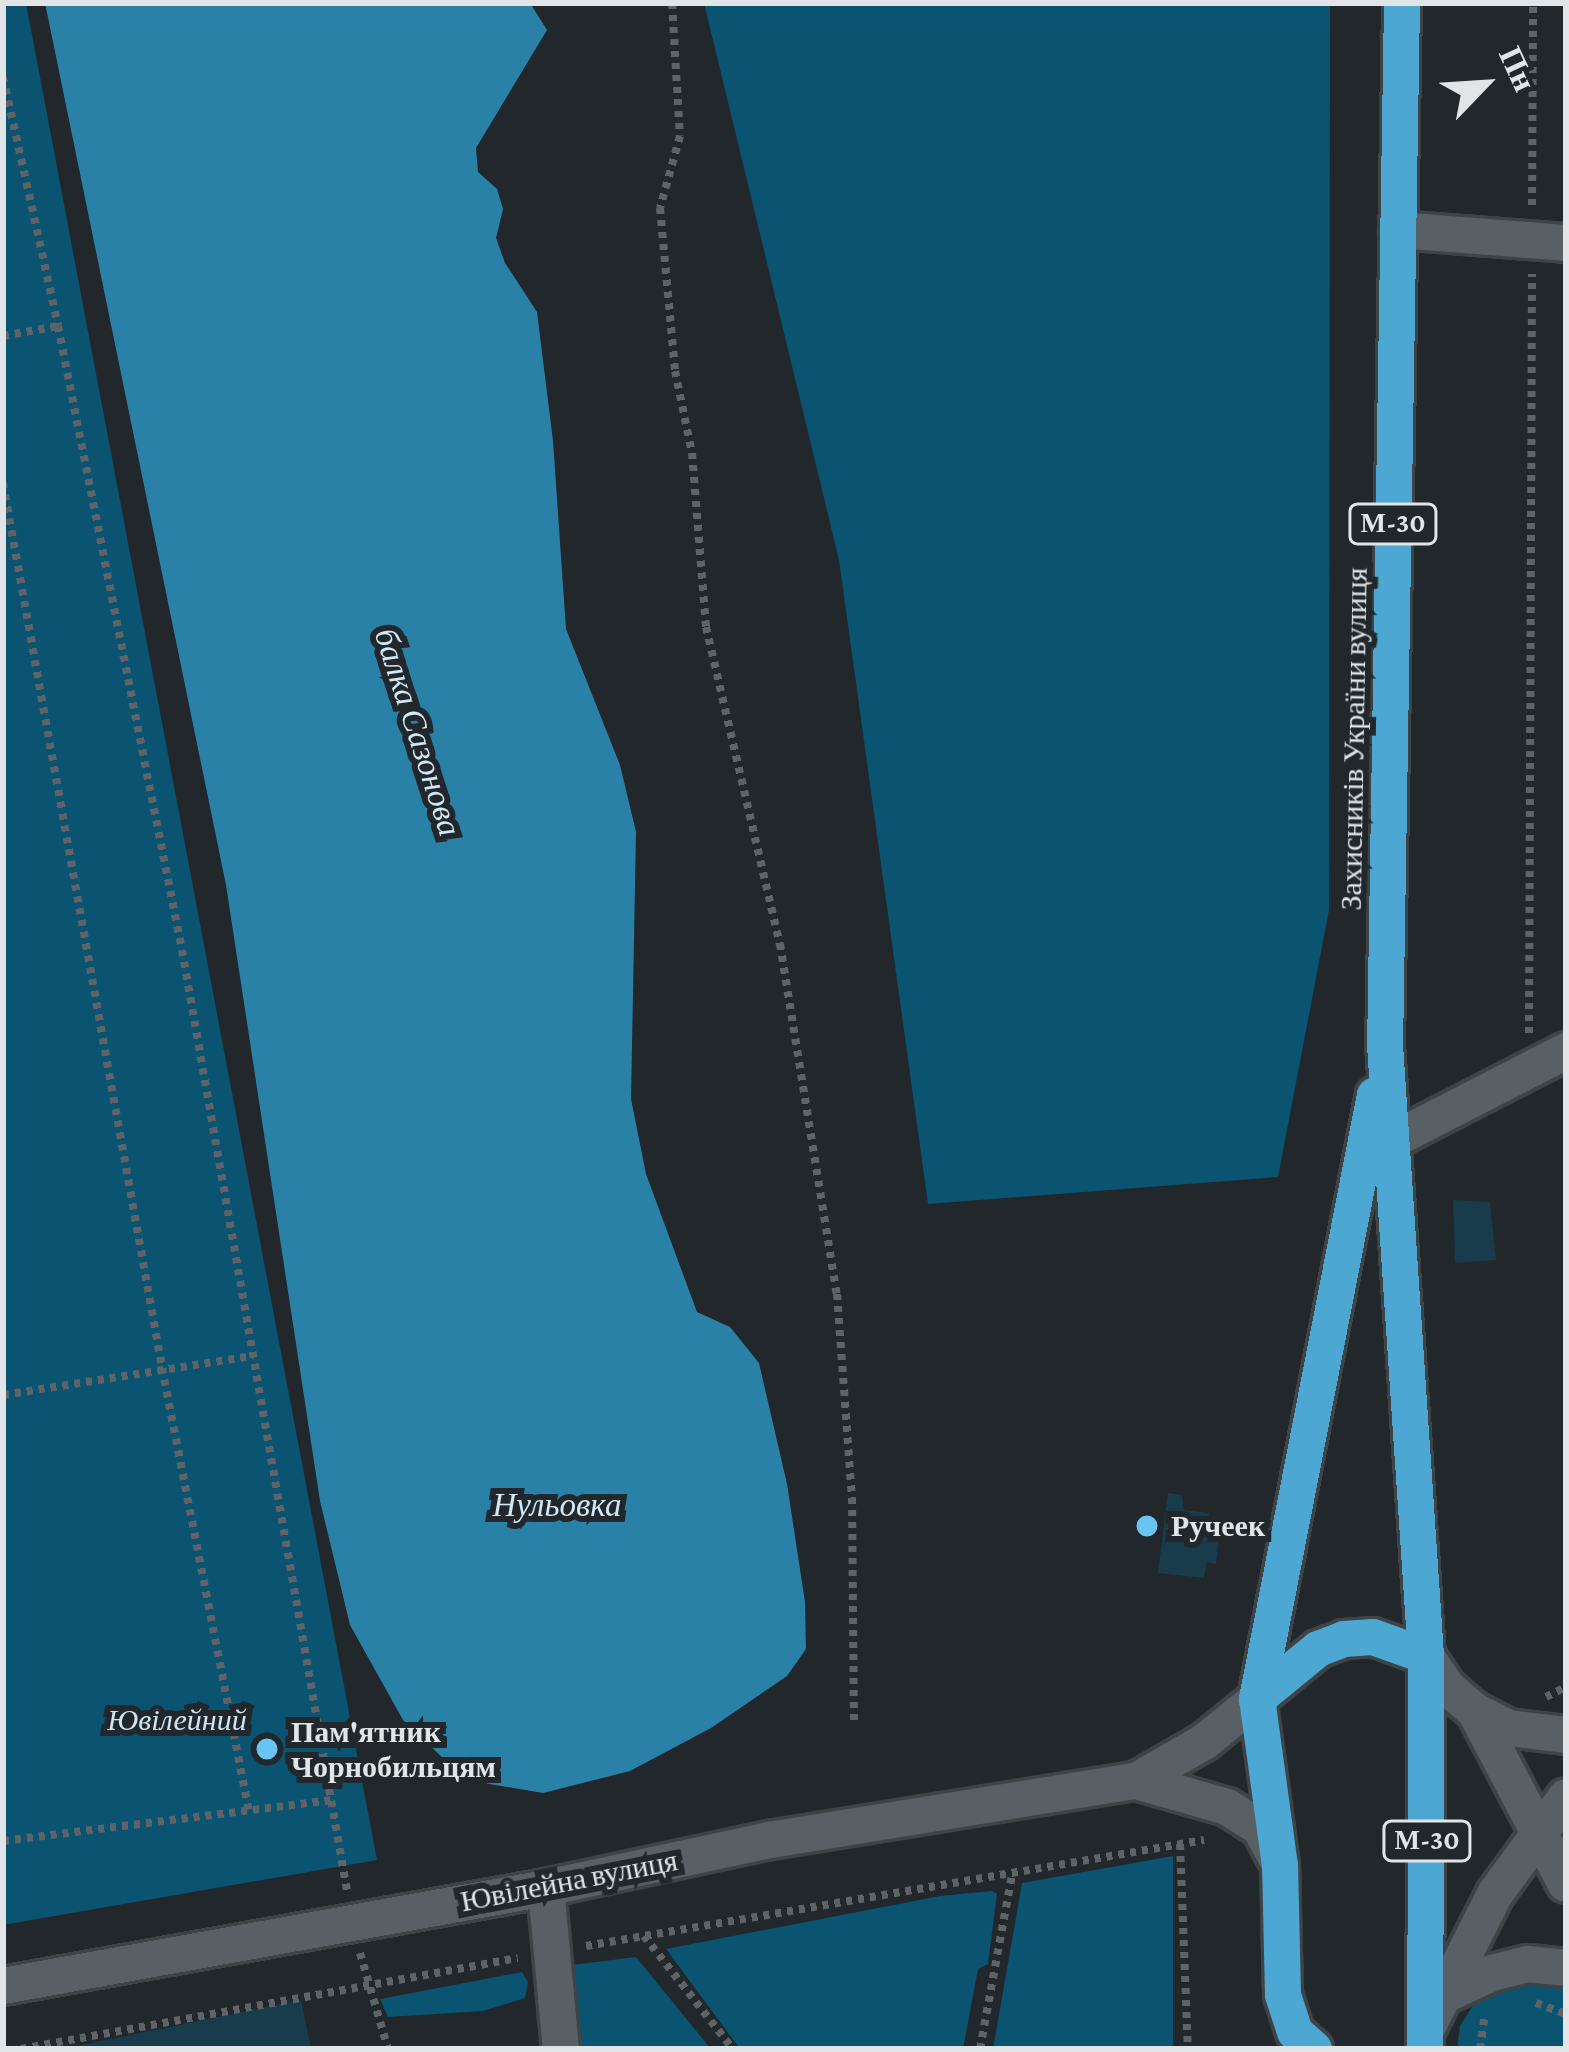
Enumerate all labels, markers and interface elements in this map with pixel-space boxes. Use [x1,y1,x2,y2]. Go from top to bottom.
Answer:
north arrow [1425,24,1545,144]
text: Пн [1492,41,1544,97]
road number: М-30 [1348,503,1438,545]
street label: Захисників України вулиця [1333,567,1375,911]
water label: балка Сазонова [366,623,470,841]
water label: Нульовка [493,1485,621,1525]
place label: Ручеек [1171,1508,1265,1544]
marker: Ручеек [1134,1513,1160,1539]
park label: Ювілейний [107,1702,247,1738]
place label: Пам'ятник Чорнобильцям [291,1714,496,1784]
marker: Пам'ятник Чорнобильцям [254,1736,280,1762]
road number: М-30 [1382,1820,1472,1862]
street label: Ювілейна вулиця [457,1842,681,1920]

